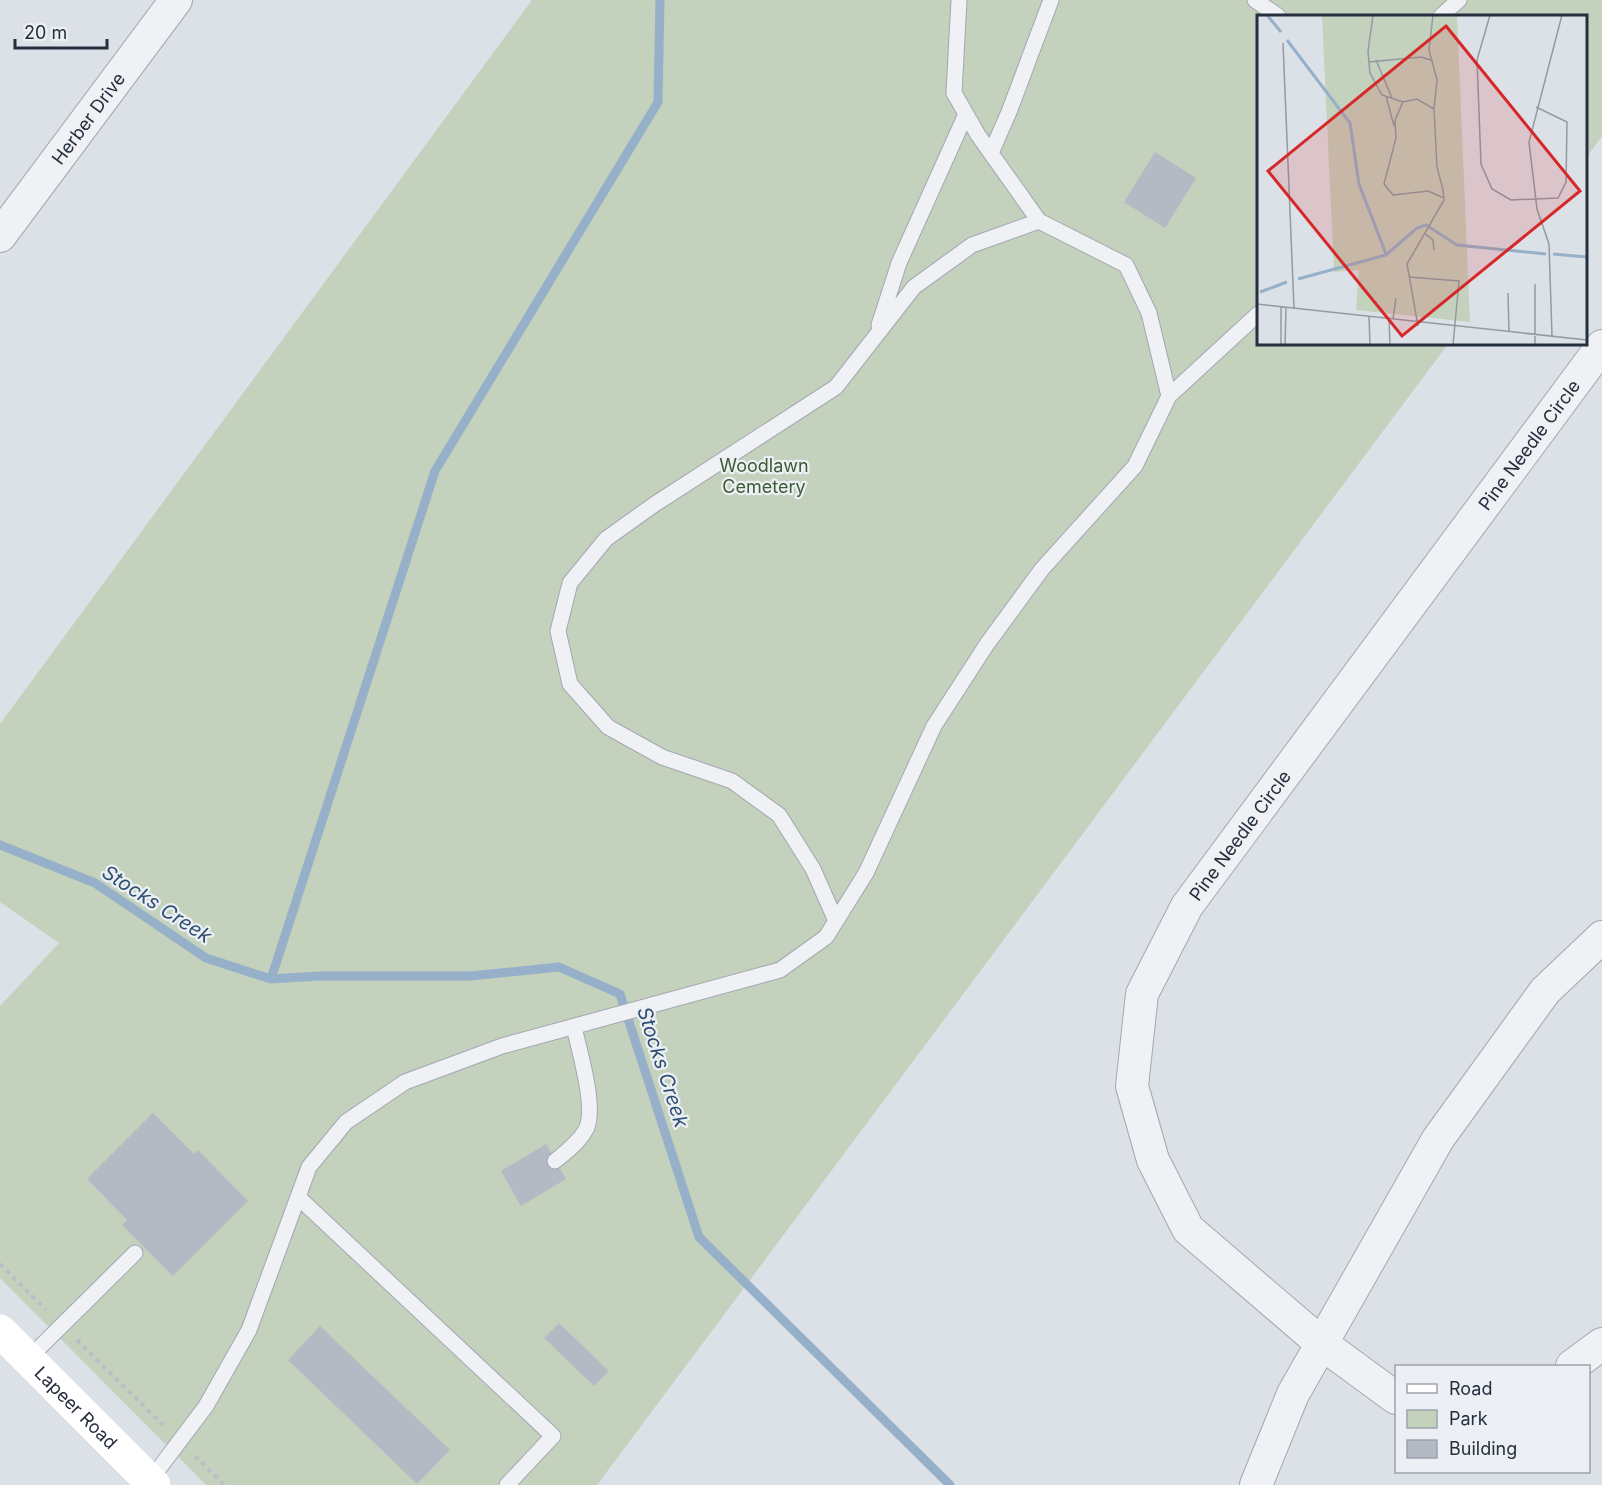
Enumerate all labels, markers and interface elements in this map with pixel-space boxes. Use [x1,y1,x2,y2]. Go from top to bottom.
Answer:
scale bar [15,12,106,50]
inset map [1257,15,1587,345]
text: 20 m [24,22,67,43]
street label: Herber Drive [47,68,129,168]
street label: Pine Needle Circle [1474,375,1584,514]
park label: Woodlawn Cemetery [719,455,809,497]
street label: Pine Needle Circle [1184,766,1295,904]
water label: Stocks Creek [98,860,217,949]
water label: Stocks Creek [632,1004,694,1131]
street label: Lapeer Road [31,1362,122,1453]
legend [1395,1365,1590,1473]
text: Road [1449,1378,1492,1399]
text: Park [1449,1408,1488,1429]
text: Building [1449,1438,1517,1459]

